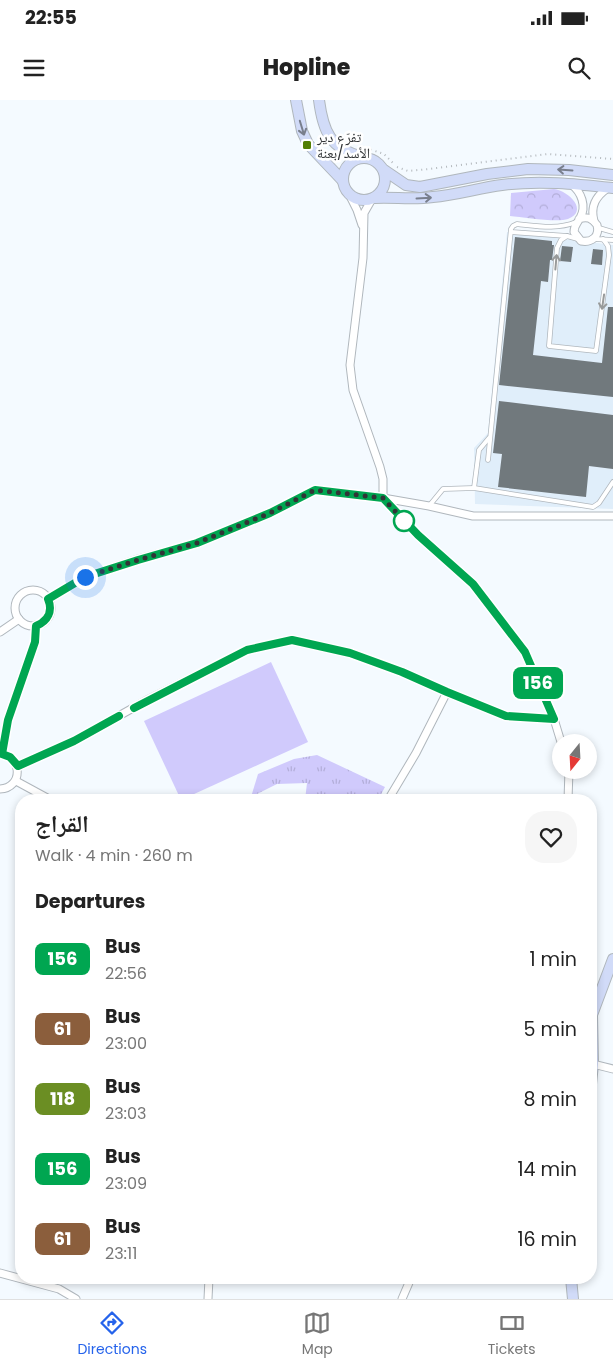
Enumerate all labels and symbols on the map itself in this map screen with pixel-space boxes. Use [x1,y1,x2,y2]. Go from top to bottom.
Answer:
one-way arrow [297,119,307,135]
place label: تفرّع دير الأسد/بعنة [316,127,370,163]
marker: تفرّع دير الأسد/بعنة [301,139,313,151]
one-way arrow [557,165,573,175]
one-way arrow [416,193,432,203]
one-way arrow [551,255,561,271]
one-way arrow [598,294,608,310]
unlabelled marker [393,510,415,532]
your location [73,565,98,590]
line badge: 156 [509,667,567,699]
north arrow [552,734,598,779]

